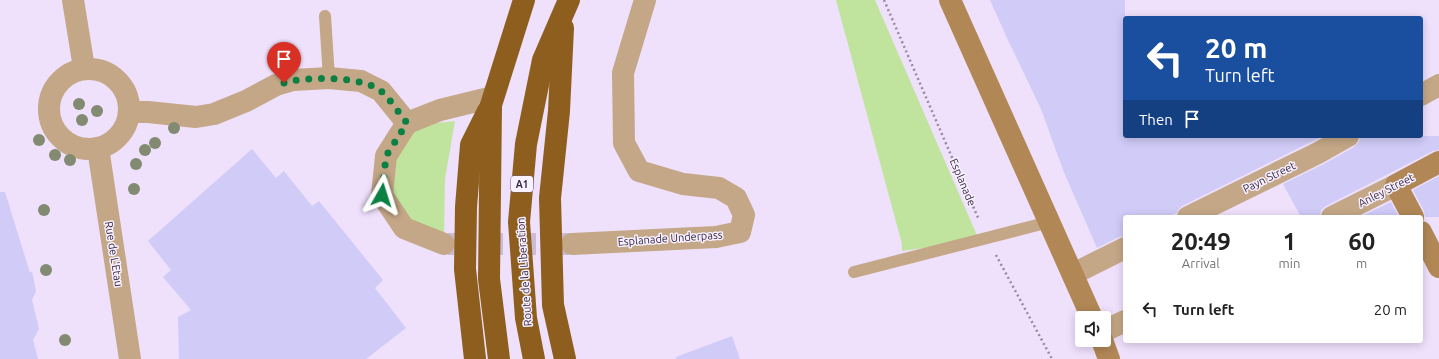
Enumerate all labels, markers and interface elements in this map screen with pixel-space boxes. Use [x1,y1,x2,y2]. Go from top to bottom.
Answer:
icon: left [1139,32,1191,84]
text: 20 m [1205,32,1267,63]
pin [267,42,301,83]
icon: arrive [273,48,295,70]
text: Turn left [1205,65,1275,85]
icon: arrive [1181,108,1203,130]
text: Then [1139,111,1173,128]
street label: Esplanade [948,156,978,208]
street label: Payn Street [1241,159,1298,195]
street label: Anley Street [1356,171,1416,209]
position arrow [361,174,403,216]
road number: A1 [511,176,533,192]
street label: Route de la Liberation [514,217,534,327]
street label: Rue de L'Etau [103,220,125,288]
street label: Esplanade Underpass [617,228,723,248]
text: 20:49 [1171,228,1231,255]
text: 1 [1283,228,1296,255]
text: 60 [1348,228,1375,255]
text: Arrival [1182,256,1220,270]
text: min [1279,256,1300,270]
text: m [1356,256,1367,270]
icon: left [1139,298,1161,320]
text: Turn left [1173,301,1234,318]
text: 20 m [1374,301,1407,318]
map controls [1075,311,1111,347]
button: sound [1075,311,1111,347]

